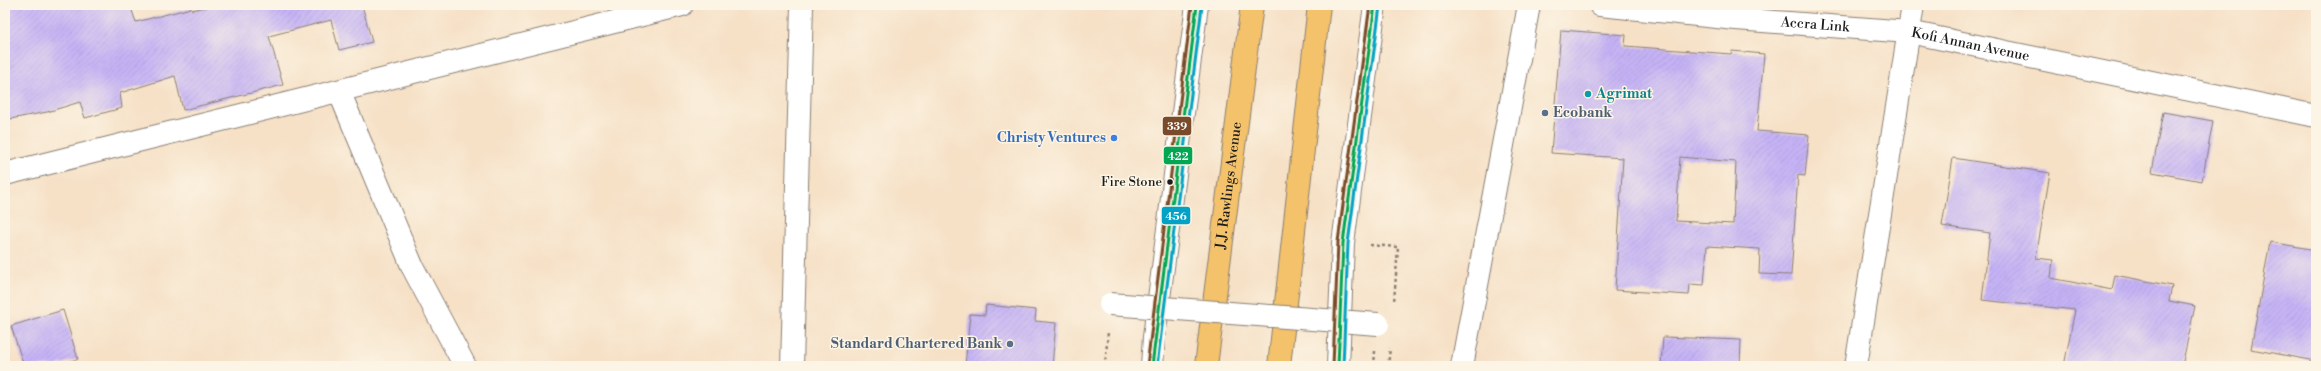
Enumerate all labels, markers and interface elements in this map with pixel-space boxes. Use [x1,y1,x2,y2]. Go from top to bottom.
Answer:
street label: Accra Link [1779,13,1851,37]
street label: Kofi Annan Avenue [1910,24,2031,66]
place label: Agrimat [1595,85,1653,103]
marker: Agrimat [1583,89,1593,99]
place label: Ecobank [1553,104,1612,122]
marker: Ecobank [1540,108,1550,118]
line badge: 339 [1162,116,1192,136]
text: 339 [1167,120,1187,134]
street label: J.J. Rawlings Avenue [1212,121,1246,251]
place label: Christy Ventures [997,129,1106,147]
marker: Christy Ventures [1109,133,1119,143]
line badge: 422 [1163,146,1193,165]
text: 422 [1167,150,1189,164]
place label: Fire Stone [1101,174,1162,190]
marker: Fire Stone [1165,177,1175,187]
line badge: 456 [1161,206,1191,225]
text: 456 [1165,210,1187,224]
place label: Standard Chartered Bank [831,335,1002,353]
marker: Standard Chartered Bank [1005,339,1015,349]

